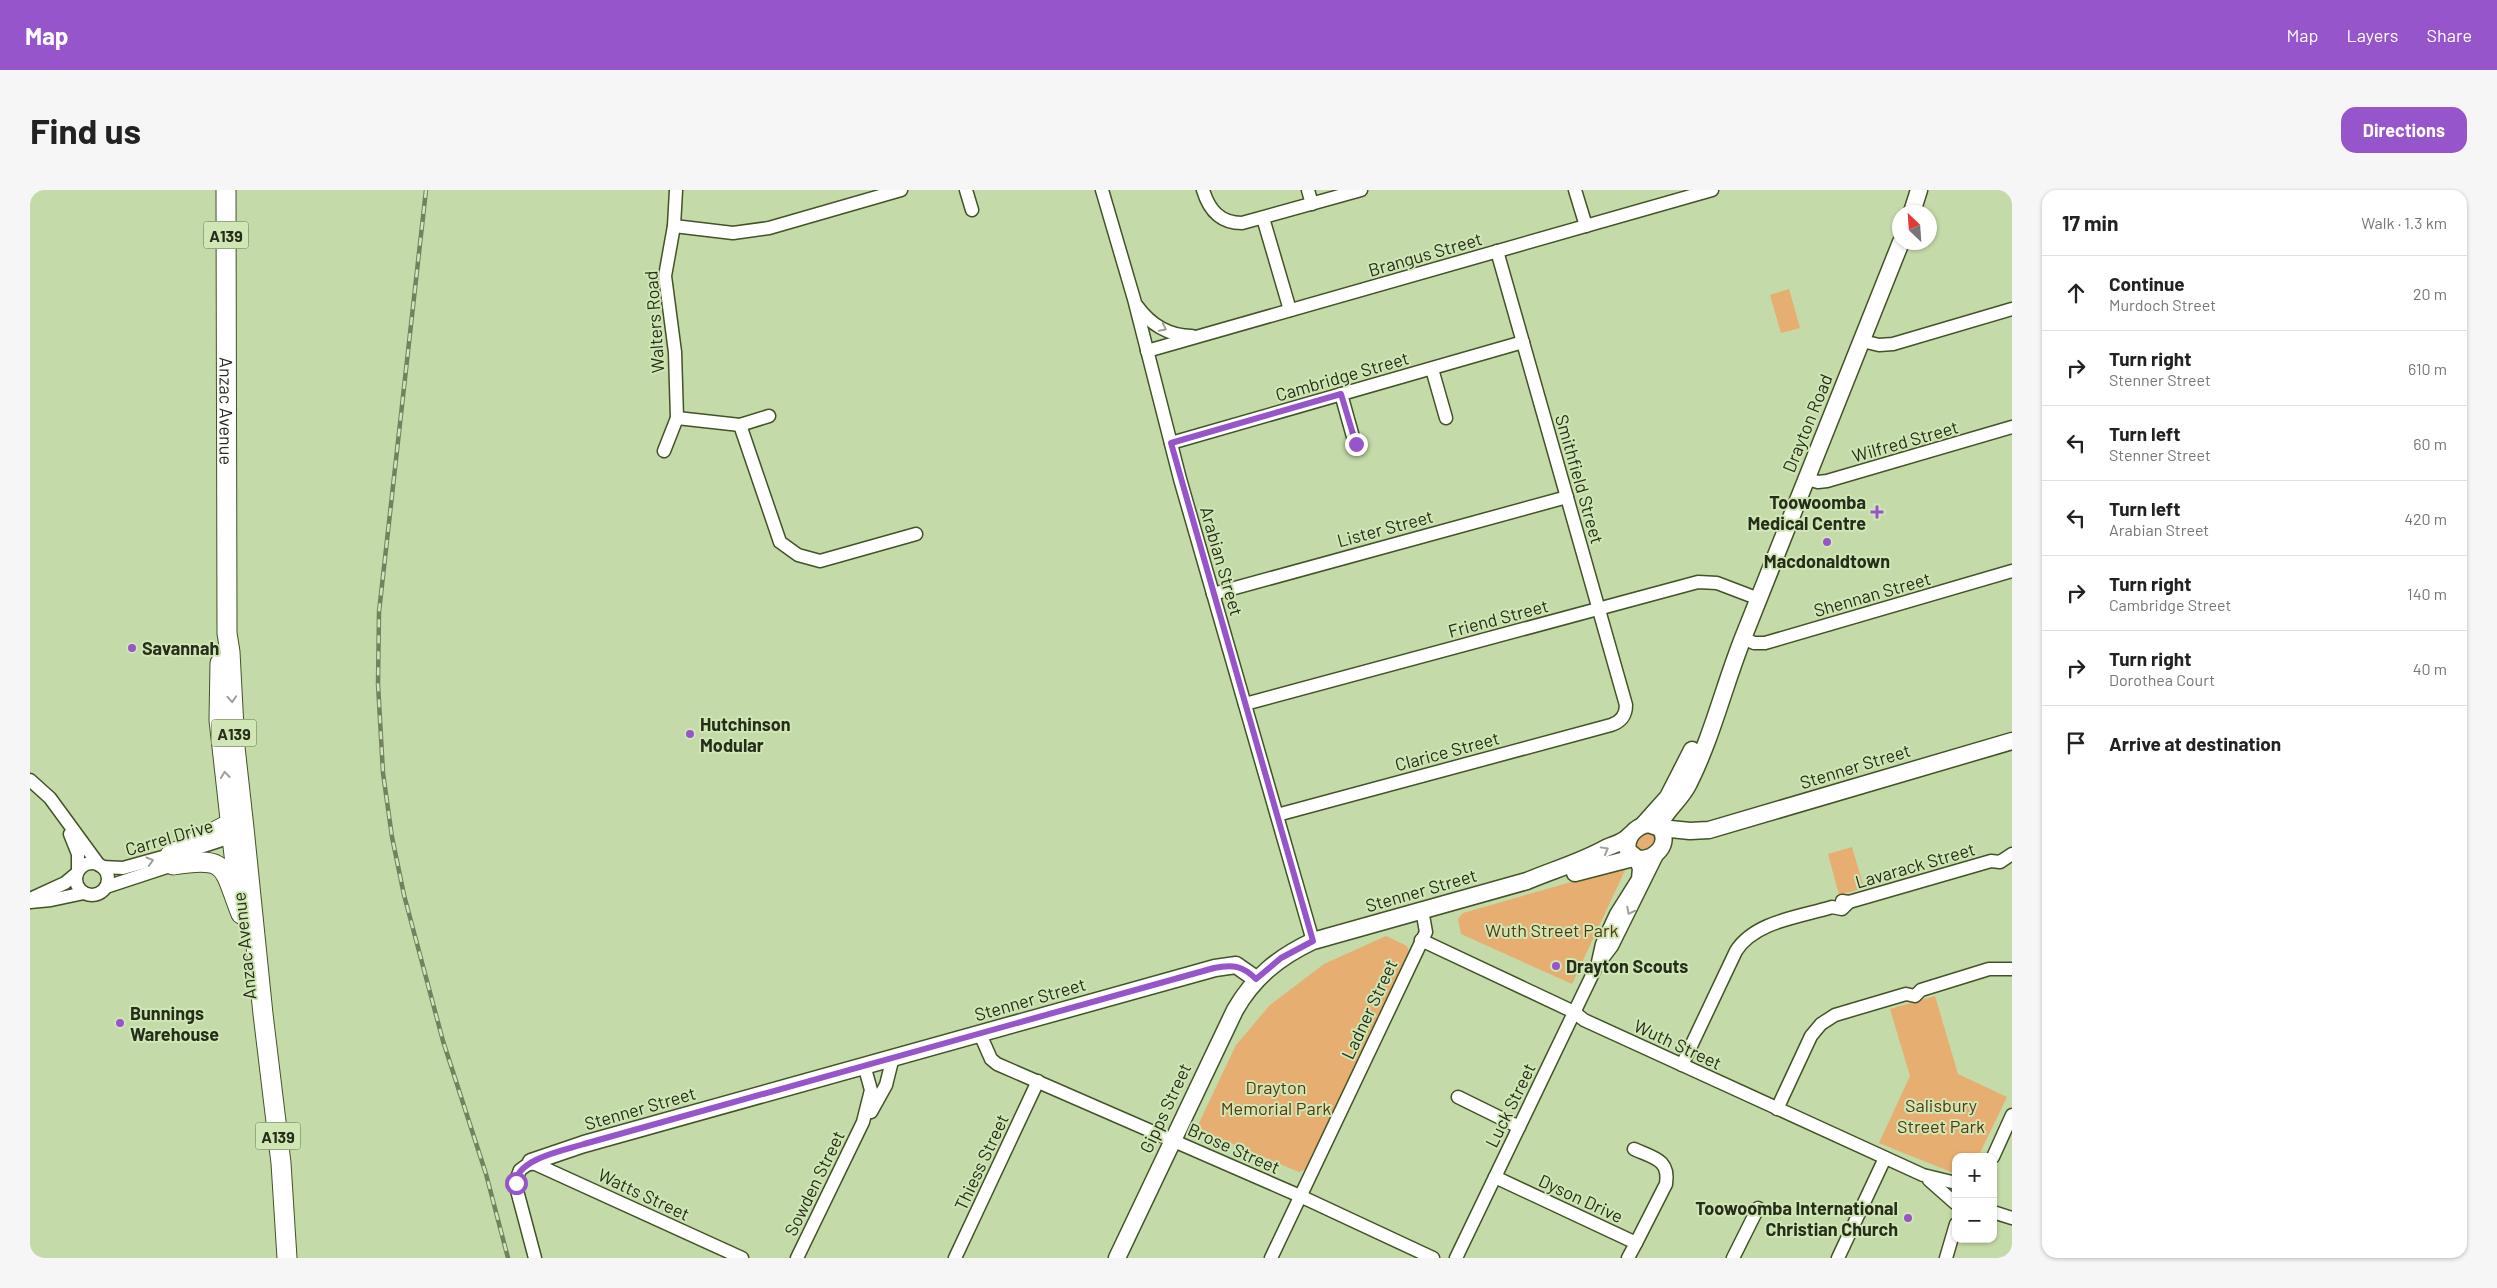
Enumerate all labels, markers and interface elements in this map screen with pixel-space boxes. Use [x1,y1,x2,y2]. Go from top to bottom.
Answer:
text: Map [25,21,68,50]
text: Map [2286,24,2318,46]
text: Layers [2346,24,2399,46]
text: Share [2427,24,2472,46]
button: Directions [2341,107,2467,153]
text: Find us [30,109,141,151]
north arrow [1892,205,1937,250]
text: 17 min [2062,210,2118,235]
text: Walk · 1.3 km [2361,213,2447,232]
road number: A139 [204,222,248,248]
street label: Brangus Street [1366,227,1484,281]
street label: Walters Road [639,270,669,374]
text: Continue [2109,272,2185,295]
icon: ahead [2062,279,2090,307]
text: 20 m [2413,284,2447,303]
text: Murdoch Street [2109,295,2216,314]
one-way arrow [1158,322,1167,332]
street label: Cambridge Street [1273,346,1411,406]
text: Turn right [2109,347,2191,370]
icon: right [2062,354,2090,382]
street label: Anzac Avenue [215,357,238,465]
text: 610 m [2408,359,2447,378]
text: Stenner Street [2109,370,2211,389]
street label: Drayton Road [1777,371,1837,475]
street label: Smithfield Street [1551,412,1609,546]
street label: Wilfred Street [1849,415,1961,467]
text: Turn left [2109,422,2180,445]
icon: left [2062,429,2090,457]
route end [1345,433,1368,456]
text: 60 m [2413,434,2447,453]
text: Stenner Street [2109,445,2211,464]
place label: Toowoomba Medical Centre [1747,491,1866,534]
text: Turn left [2109,497,2180,520]
street label: Arabian Street [1196,504,1248,618]
icon: left [2062,504,2090,532]
street label: Lister Street [1335,505,1435,551]
marker: Toowoomba Medical Centre [1870,505,1884,519]
text: 420 m [2404,509,2447,528]
text: Arabian Street [2109,520,2209,539]
marker: Macdonaldtown [1821,536,1833,548]
place label: Macdonaldtown [1764,550,1890,572]
street label: Shennan Street [1811,567,1933,621]
text: Turn right [2109,572,2191,595]
icon: right [2062,579,2090,607]
text: 140 m [2407,584,2447,603]
street label: Friend Street [1445,594,1551,642]
text: Cambridge Street [2109,595,2231,614]
place label: Savannah [142,637,219,659]
marker: Savannah [126,642,138,654]
text: Turn right [2109,647,2191,670]
icon: right [2062,654,2090,682]
text: 40 m [2413,659,2447,678]
text: Dorothea Court [2109,670,2215,689]
one-way arrow [227,695,238,703]
place label: Hutchinson Modular [700,713,791,756]
road number: A139 [212,720,256,746]
street label: Clarice Street [1392,727,1502,775]
marker: Hutchinson Modular [684,728,696,740]
icon: arrive [2062,729,2090,757]
text: Arrive at destination [2109,732,2281,755]
street label: Stenner Street [1797,739,1913,793]
one-way arrow [219,771,230,779]
street label: Carrel Drive [122,814,216,860]
street label: Lavarack Street [1853,837,1977,893]
one-way arrow [1600,847,1609,857]
one-way arrow [145,856,154,867]
street label: Stenner Street [1363,864,1479,916]
street label: Anzac Avenue [227,891,261,1001]
one-way arrow [1626,906,1636,915]
park label: Wuth Street Park [1485,919,1619,941]
place label: Drayton Scouts [1566,955,1688,977]
street label: Ladner Street [1336,956,1402,1062]
marker: Drayton Scouts [1550,960,1562,972]
street label: Stenner Street [972,973,1088,1025]
place label: Bunnings Warehouse [130,1002,219,1045]
street label: Wuth Street [1631,1014,1725,1074]
marker: Bunnings Warehouse [114,1017,126,1029]
street label: Gipps Street [1135,1059,1195,1157]
street label: Luck Street [1480,1059,1540,1151]
park label: Drayton Memorial Park [1221,1076,1331,1119]
street label: Stenner Street [582,1082,698,1134]
park label: Salisbury Street Park [1897,1094,1985,1137]
street label: Thiess Street [949,1110,1013,1214]
street label: Brose Street [1185,1118,1283,1178]
road number: A139 [256,1122,300,1149]
street label: Sowden Street [779,1127,849,1239]
map controls [1952,1153,1997,1243]
button: + [1952,1153,1997,1198]
street label: Watts Street [595,1163,693,1225]
street label: Dyson Drive [1535,1169,1627,1227]
route start [505,1172,528,1195]
place label: Toowoomba International Christian Church [1695,1197,1898,1240]
button: − [1952,1198,1997,1243]
marker: Toowoomba International Christian Church [1902,1212,1914,1224]

